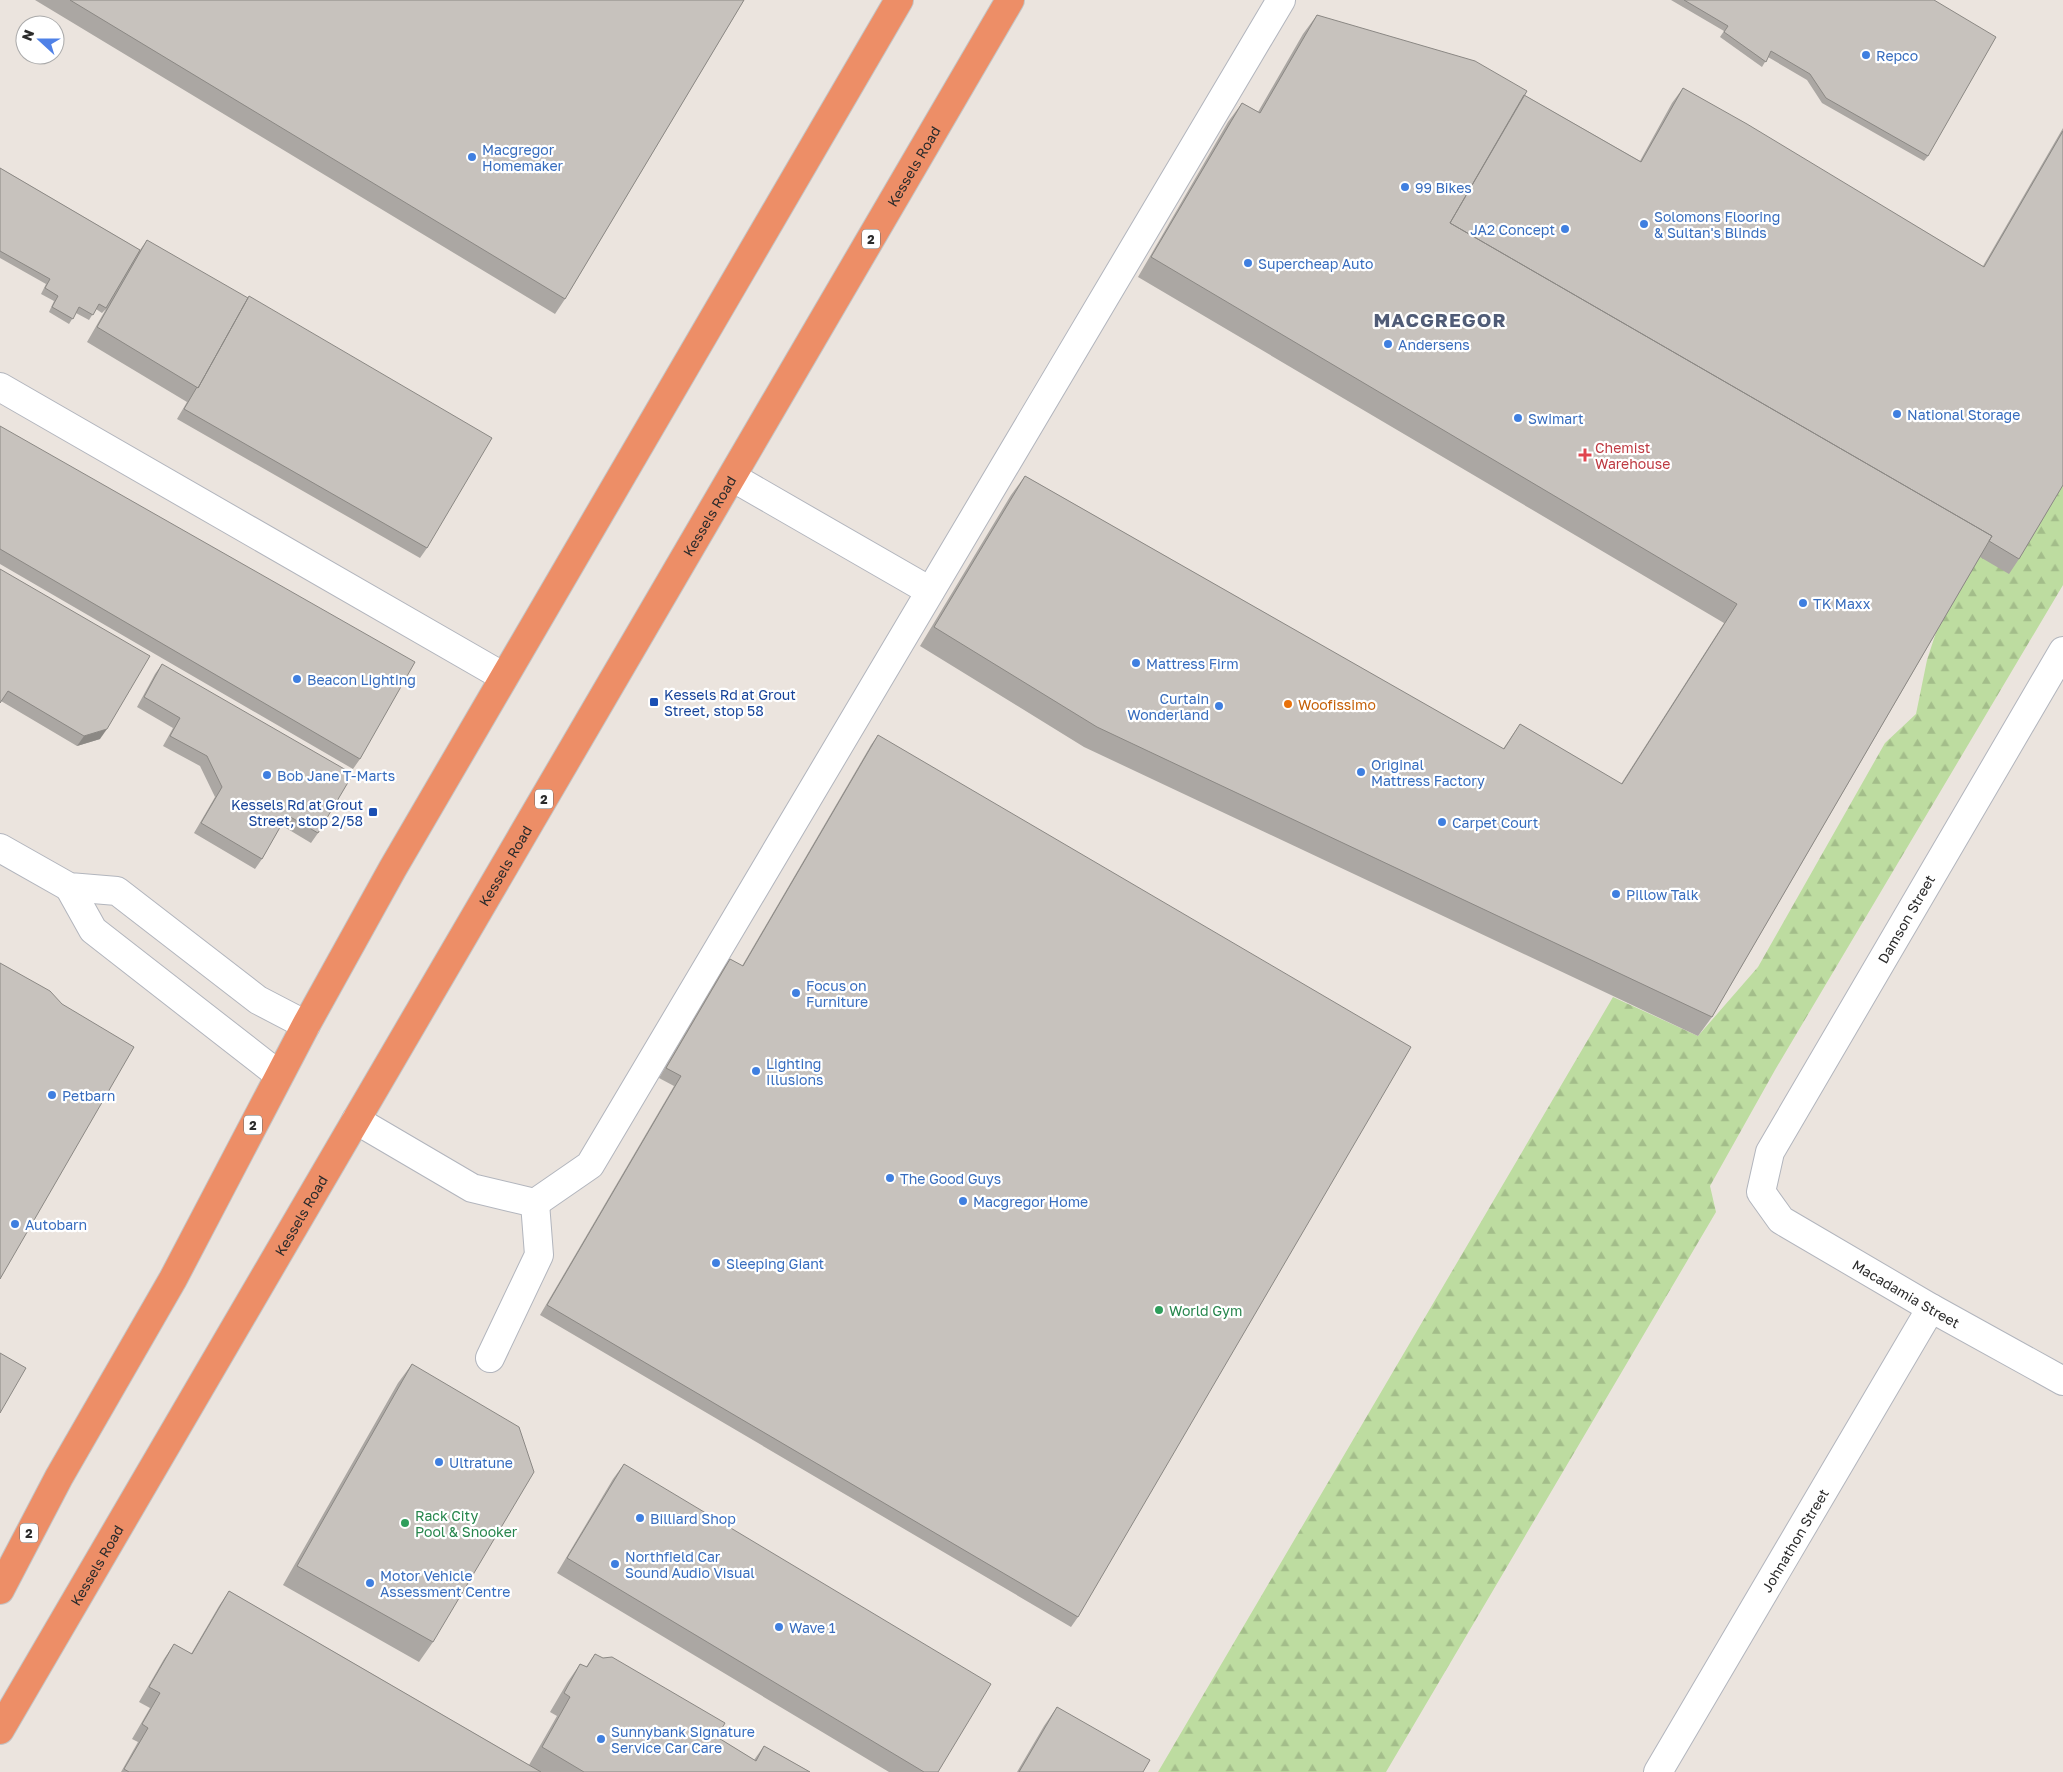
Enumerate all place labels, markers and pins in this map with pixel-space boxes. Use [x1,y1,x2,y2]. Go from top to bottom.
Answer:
place label: Repco [1876,47,1918,64]
marker: Repco [1860,49,1872,61]
place label: Macgregor Homemaker [482,141,564,174]
marker: Macgregor Homemaker [466,151,478,163]
place label: 99 Bikes [1415,179,1472,196]
marker: 99 Bikes [1399,181,1411,193]
place label: Solomons Flooring & Sultan's Blinds [1654,208,1780,241]
marker: Solomons Flooring & Sultan's Blinds [1638,218,1650,230]
place label: JA2 Concept [1470,221,1555,238]
marker: JA2 Concept [1559,223,1571,235]
place label: Supercheap Auto [1258,255,1373,272]
marker: Supercheap Auto [1242,257,1254,269]
place label: Andersens [1398,336,1470,353]
marker: Andersens [1382,338,1394,350]
place label: National Storage [1907,406,2020,423]
marker: National Storage [1891,408,1903,420]
place label: Swimart [1528,410,1584,427]
marker: Swimart [1512,412,1524,424]
place label: Chemist Warehouse [1595,439,1670,472]
marker: Chemist Warehouse [1579,449,1591,461]
place label: TK Maxx [1813,595,1871,612]
marker: TK Maxx [1797,597,1809,609]
place label: Mattress Firm [1146,655,1239,672]
marker: Mattress Firm [1130,657,1142,669]
place label: Beacon Lighting [307,671,416,688]
marker: Beacon Lighting [291,673,303,685]
place label: Kessels Rd at Grout Street, stop 58 [664,686,796,719]
place label: Curtain Wonderland [1127,690,1209,723]
marker: Kessels Rd at Grout Street, stop 58 [648,696,660,708]
place label: Woofissimo [1298,696,1376,713]
marker: Woofissimo [1282,698,1294,710]
marker: Curtain Wonderland [1213,700,1225,712]
place label: Original Mattress Factory [1371,756,1485,789]
marker: Original Mattress Factory [1355,766,1367,778]
place label: Bob Jane T-Marts [277,767,395,784]
marker: Bob Jane T-Marts [261,769,273,781]
place label: Kessels Rd at Grout Street, stop 2/58 [231,796,363,829]
marker: Kessels Rd at Grout Street, stop 2/58 [367,806,379,818]
place label: Carpet Court [1452,814,1538,831]
marker: Carpet Court [1436,816,1448,828]
place label: Pillow Talk [1626,886,1699,903]
marker: Pillow Talk [1610,888,1622,900]
place label: Focus on Furniture [806,977,868,1010]
marker: Focus on Furniture [790,987,802,999]
place label: Lighting Illusions [766,1055,823,1088]
marker: Lighting Illusions [750,1065,762,1077]
place label: Petbarn [62,1087,115,1104]
marker: Petbarn [46,1089,58,1101]
place label: The Good Guys [900,1170,1001,1187]
marker: The Good Guys [884,1172,896,1184]
place label: Macgregor Home [973,1193,1088,1210]
marker: Macgregor Home [957,1195,969,1207]
place label: Autobarn [25,1216,87,1233]
marker: Autobarn [9,1218,21,1230]
place label: Sleeping Giant [726,1255,824,1272]
marker: Sleeping Giant [710,1257,722,1269]
place label: World Gym [1169,1302,1242,1319]
marker: World Gym [1153,1304,1165,1316]
place label: Ultratune [449,1454,513,1471]
marker: Ultratune [433,1456,445,1468]
place label: Rack City Pool & Snooker [415,1507,518,1540]
place label: Billiard Shop [650,1510,736,1527]
marker: Billiard Shop [634,1512,646,1524]
marker: Rack City Pool & Snooker [399,1517,411,1529]
place label: Northfield Car Sound Audio Visual [625,1548,755,1581]
marker: Northfield Car Sound Audio Visual [609,1558,621,1570]
place label: Motor Vehicle Assessment Centre [380,1567,510,1600]
marker: Motor Vehicle Assessment Centre [364,1577,376,1589]
place label: Wave 1 [789,1619,836,1636]
marker: Wave 1 [773,1621,785,1633]
place label: Sunnybank Signature Service Car Care [611,1723,755,1756]
marker: Sunnybank Signature Service Car Care [595,1733,607,1745]

